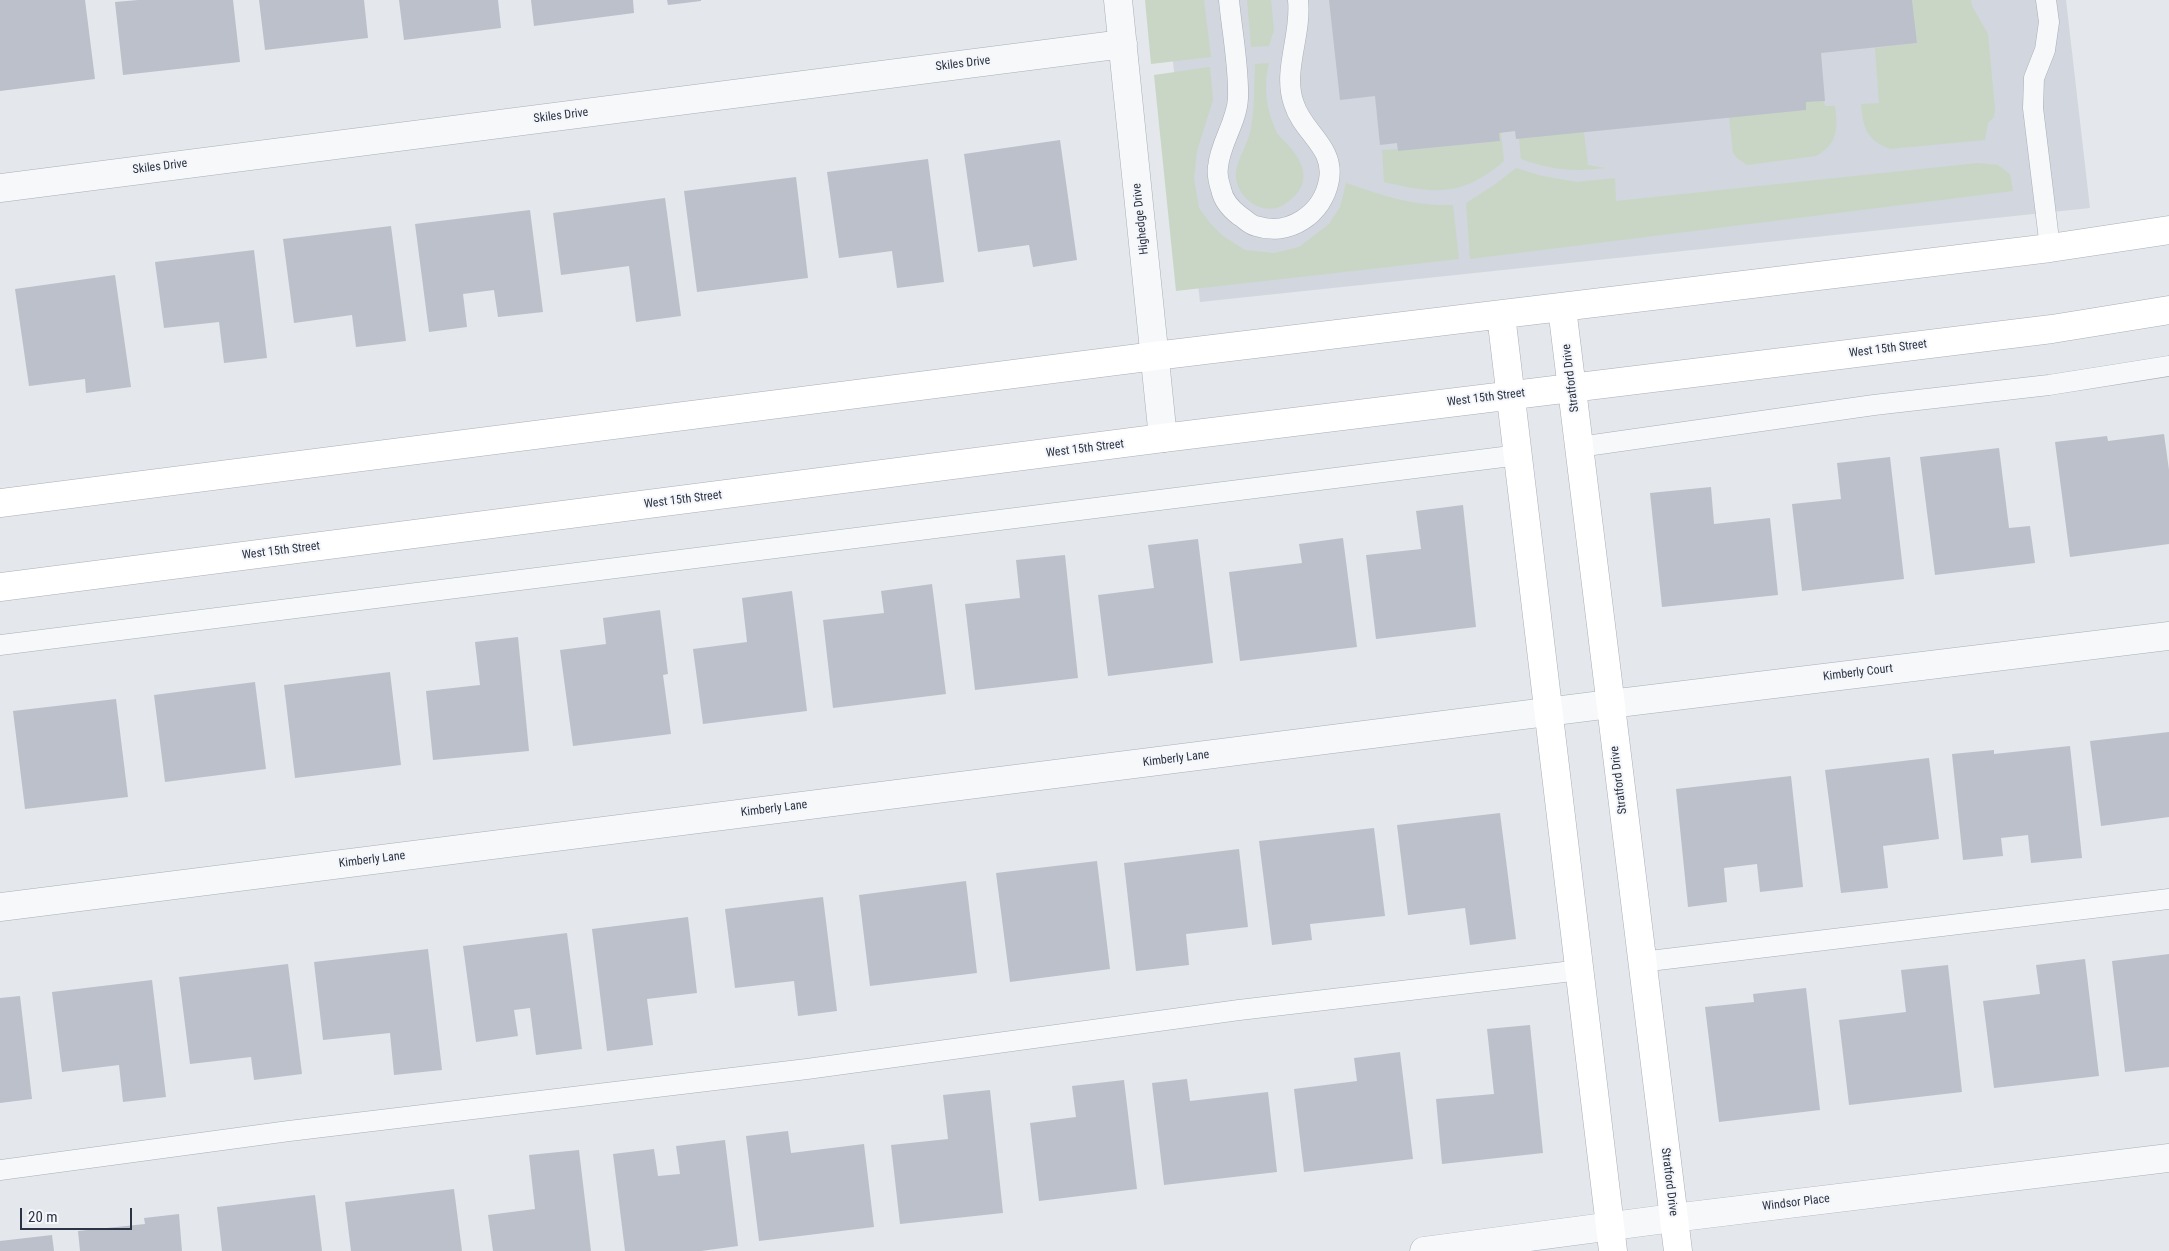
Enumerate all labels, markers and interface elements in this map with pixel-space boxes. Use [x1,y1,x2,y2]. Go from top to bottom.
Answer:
street label: Skiles Drive [935,54,991,74]
street label: Skiles Drive [533,106,589,126]
street label: Skiles Drive [132,157,188,177]
street label: Highedge Drive [1130,183,1152,255]
street label: West 15th Street [1848,337,1928,361]
street label: Stratford Drive [1560,343,1582,413]
street label: West 15th Street [1446,386,1526,410]
street label: West 15th Street [1045,437,1125,461]
street label: West 15th Street [643,488,723,512]
street label: West 15th Street [241,539,321,563]
street label: Kimberly Court [1822,662,1894,684]
street label: Stratford Drive [1608,745,1630,815]
street label: Kimberly Lane [1142,748,1210,770]
street label: Kimberly Lane [740,798,808,820]
street label: Kimberly Lane [338,849,406,871]
street label: Stratford Drive [1658,1147,1680,1217]
street label: Windsor Place [1761,1192,1831,1214]
scale bar [22,1198,135,1230]
text: 20 m [28,1208,58,1226]

